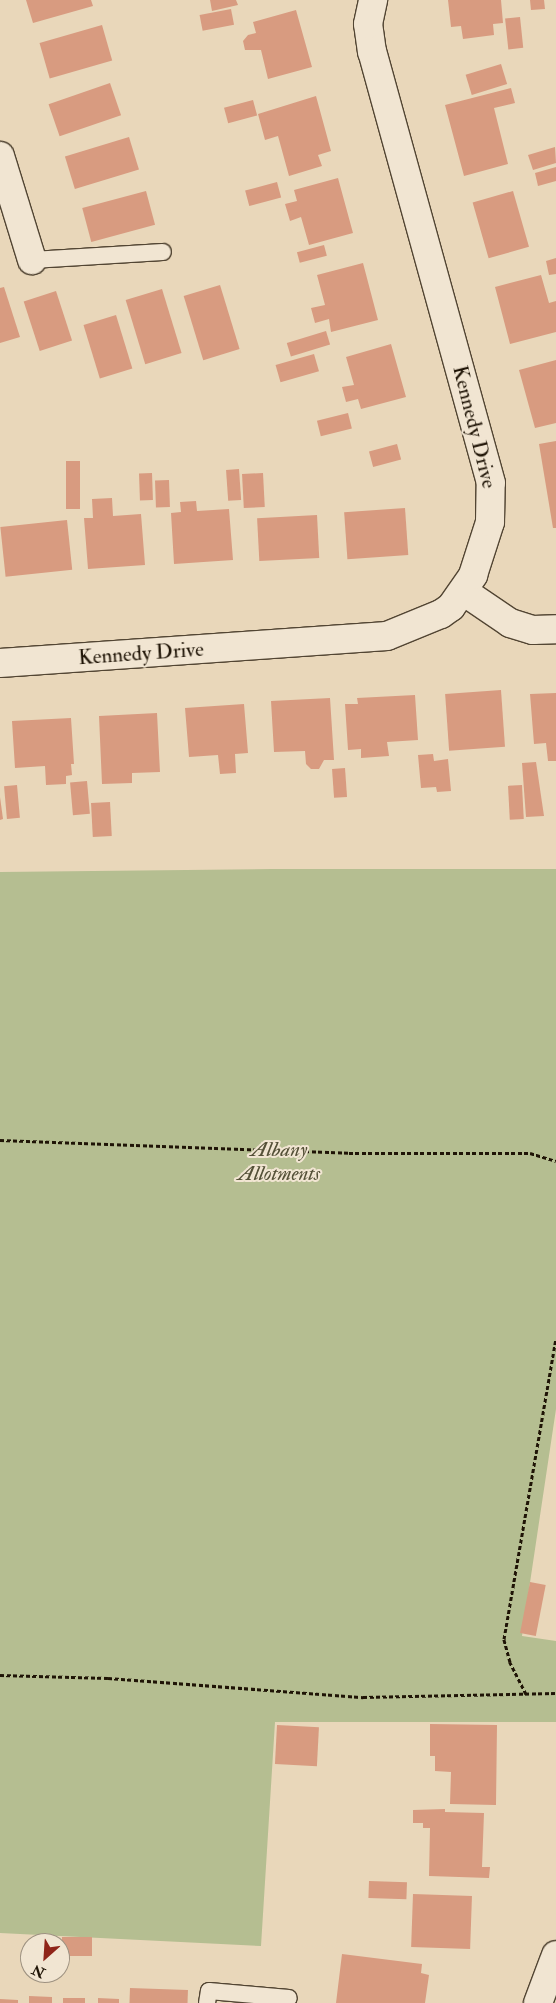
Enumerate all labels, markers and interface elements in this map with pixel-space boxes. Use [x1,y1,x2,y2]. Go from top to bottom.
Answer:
street label: Kennedy Drive [447,363,501,491]
street label: Kennedy Drive [77,637,205,671]
park label: Albany Allotments [238,1137,320,1187]
north arrow [20,1933,70,1983]
text: N [29,1961,48,1981]

